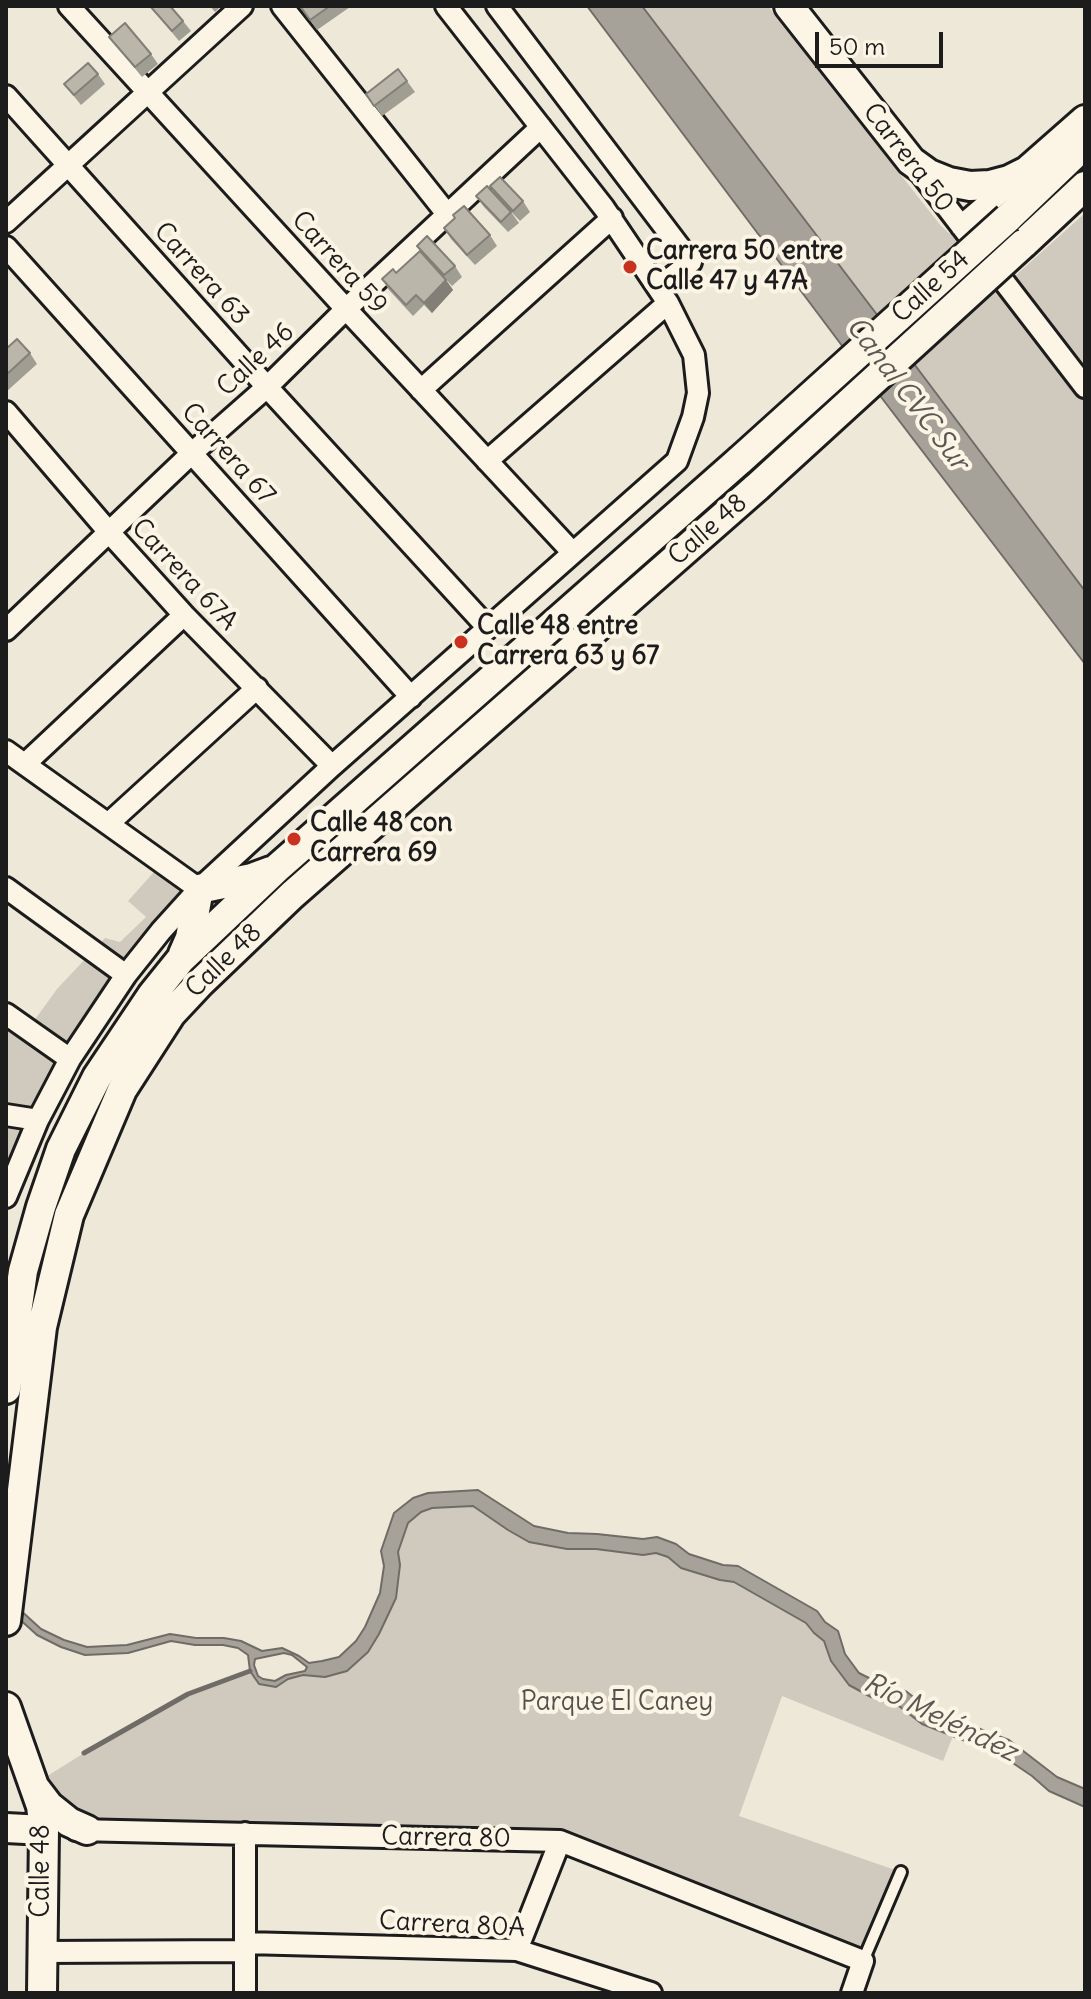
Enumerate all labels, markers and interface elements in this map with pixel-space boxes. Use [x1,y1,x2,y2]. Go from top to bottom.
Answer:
scale bar [819,16,947,66]
text: 50 m [829,31,885,61]
street label: Carrera 50 [856,97,960,219]
street label: Carrera 59 [285,205,393,321]
street label: Carrera 63 [147,216,255,332]
place label: Carrera 50 entre Calle 47 y 47A [646,236,843,298]
street label: Calle 54 [886,244,976,330]
marker: Carrera 50 entre Calle 47 y 47A [621,258,639,276]
water label: Canal CVC Sur [838,311,976,477]
street label: Calle 46 [211,317,301,403]
street label: Carrera 67 [174,397,282,511]
street label: Calle 48 [662,488,754,572]
street label: Carrera 67A [124,513,244,637]
place label: Calle 48 entre Carrera 63 y 67 [477,611,659,672]
marker: Calle 48 entre Carrera 63 y 67 [452,633,470,651]
place label: Calle 48 con Carrera 69 [310,808,452,870]
marker: Calle 48 con Carrera 69 [285,830,303,848]
street label: Calle 48 [179,917,269,1005]
water label: Río Meléndez [858,1666,1022,1770]
park label: Parque El Caney [521,1687,713,1719]
street label: Carrera 80 [381,1821,511,1855]
street label: Calle 48 [26,1824,58,1918]
street label: Carrera 80A [378,1906,526,1944]

